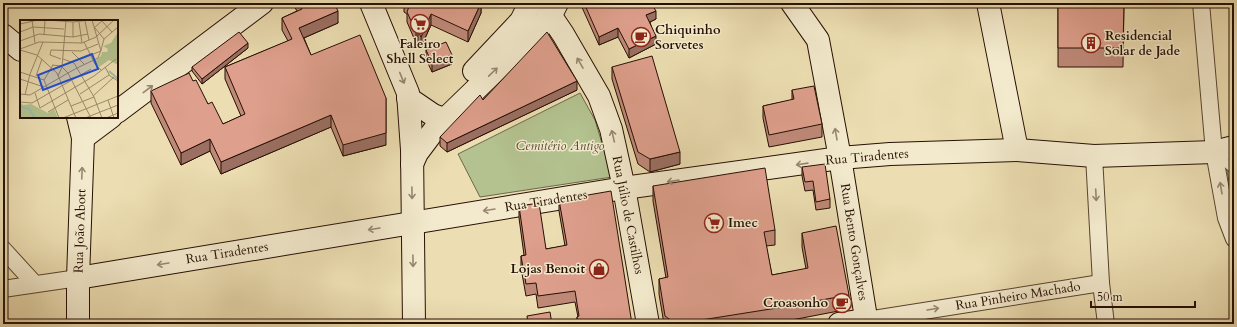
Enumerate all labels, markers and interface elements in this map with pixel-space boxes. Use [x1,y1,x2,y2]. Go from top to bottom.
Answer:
supermarket icon: Faleiro Shell Select [409,13,431,35]
inset map [20,20,118,118]
place label: Chiquinho Sorvetes [655,21,721,54]
cafe icon: Chiquinho Sorvetes [630,26,652,48]
place label: Residencial Solar de Jade [1105,27,1180,60]
building icon: Residencial Solar de Jade [1080,32,1102,54]
place label: Faleiro Shell Select [387,35,454,68]
one-way arrow [575,57,583,69]
one-way arrow [488,68,498,77]
one-way arrow [398,71,406,83]
one-way arrow [143,85,154,93]
one-way arrow [831,128,839,141]
one-way arrow [608,130,616,143]
park label: Cemitério Antigo [516,137,604,155]
street label: Rua Tiradentes [825,144,909,170]
street label: Rua Júlio de Castilhos [608,154,648,276]
one-way arrow [796,160,809,168]
one-way arrow [78,167,86,180]
one-way arrow [667,177,680,185]
street label: Rua Bento Gonçalves [836,182,872,302]
one-way arrow [1217,182,1225,195]
one-way arrow [408,186,416,199]
street label: Rua Tiradentes [503,186,589,216]
one-way arrow [1092,188,1100,201]
street label: Rua João Abott [70,189,90,273]
one-way arrow [483,206,496,214]
supermarket icon: Imec [703,212,725,234]
place label: Imec [728,214,758,232]
one-way arrow [368,225,381,233]
street label: Rua Tiradentes [184,238,270,268]
one-way arrow [409,254,417,267]
shop icon: Lojas Benoit [588,258,610,280]
one-way arrow [157,260,170,268]
place label: Lojas Benoit [510,260,585,278]
street label: Rua Pinheiro Machado [954,277,1082,315]
scale bar [1091,283,1195,309]
text: 50 m [1097,289,1124,305]
cafe icon: Croasonho [831,292,853,314]
place label: Croasonho [763,294,828,312]
one-way arrow [926,305,939,313]

